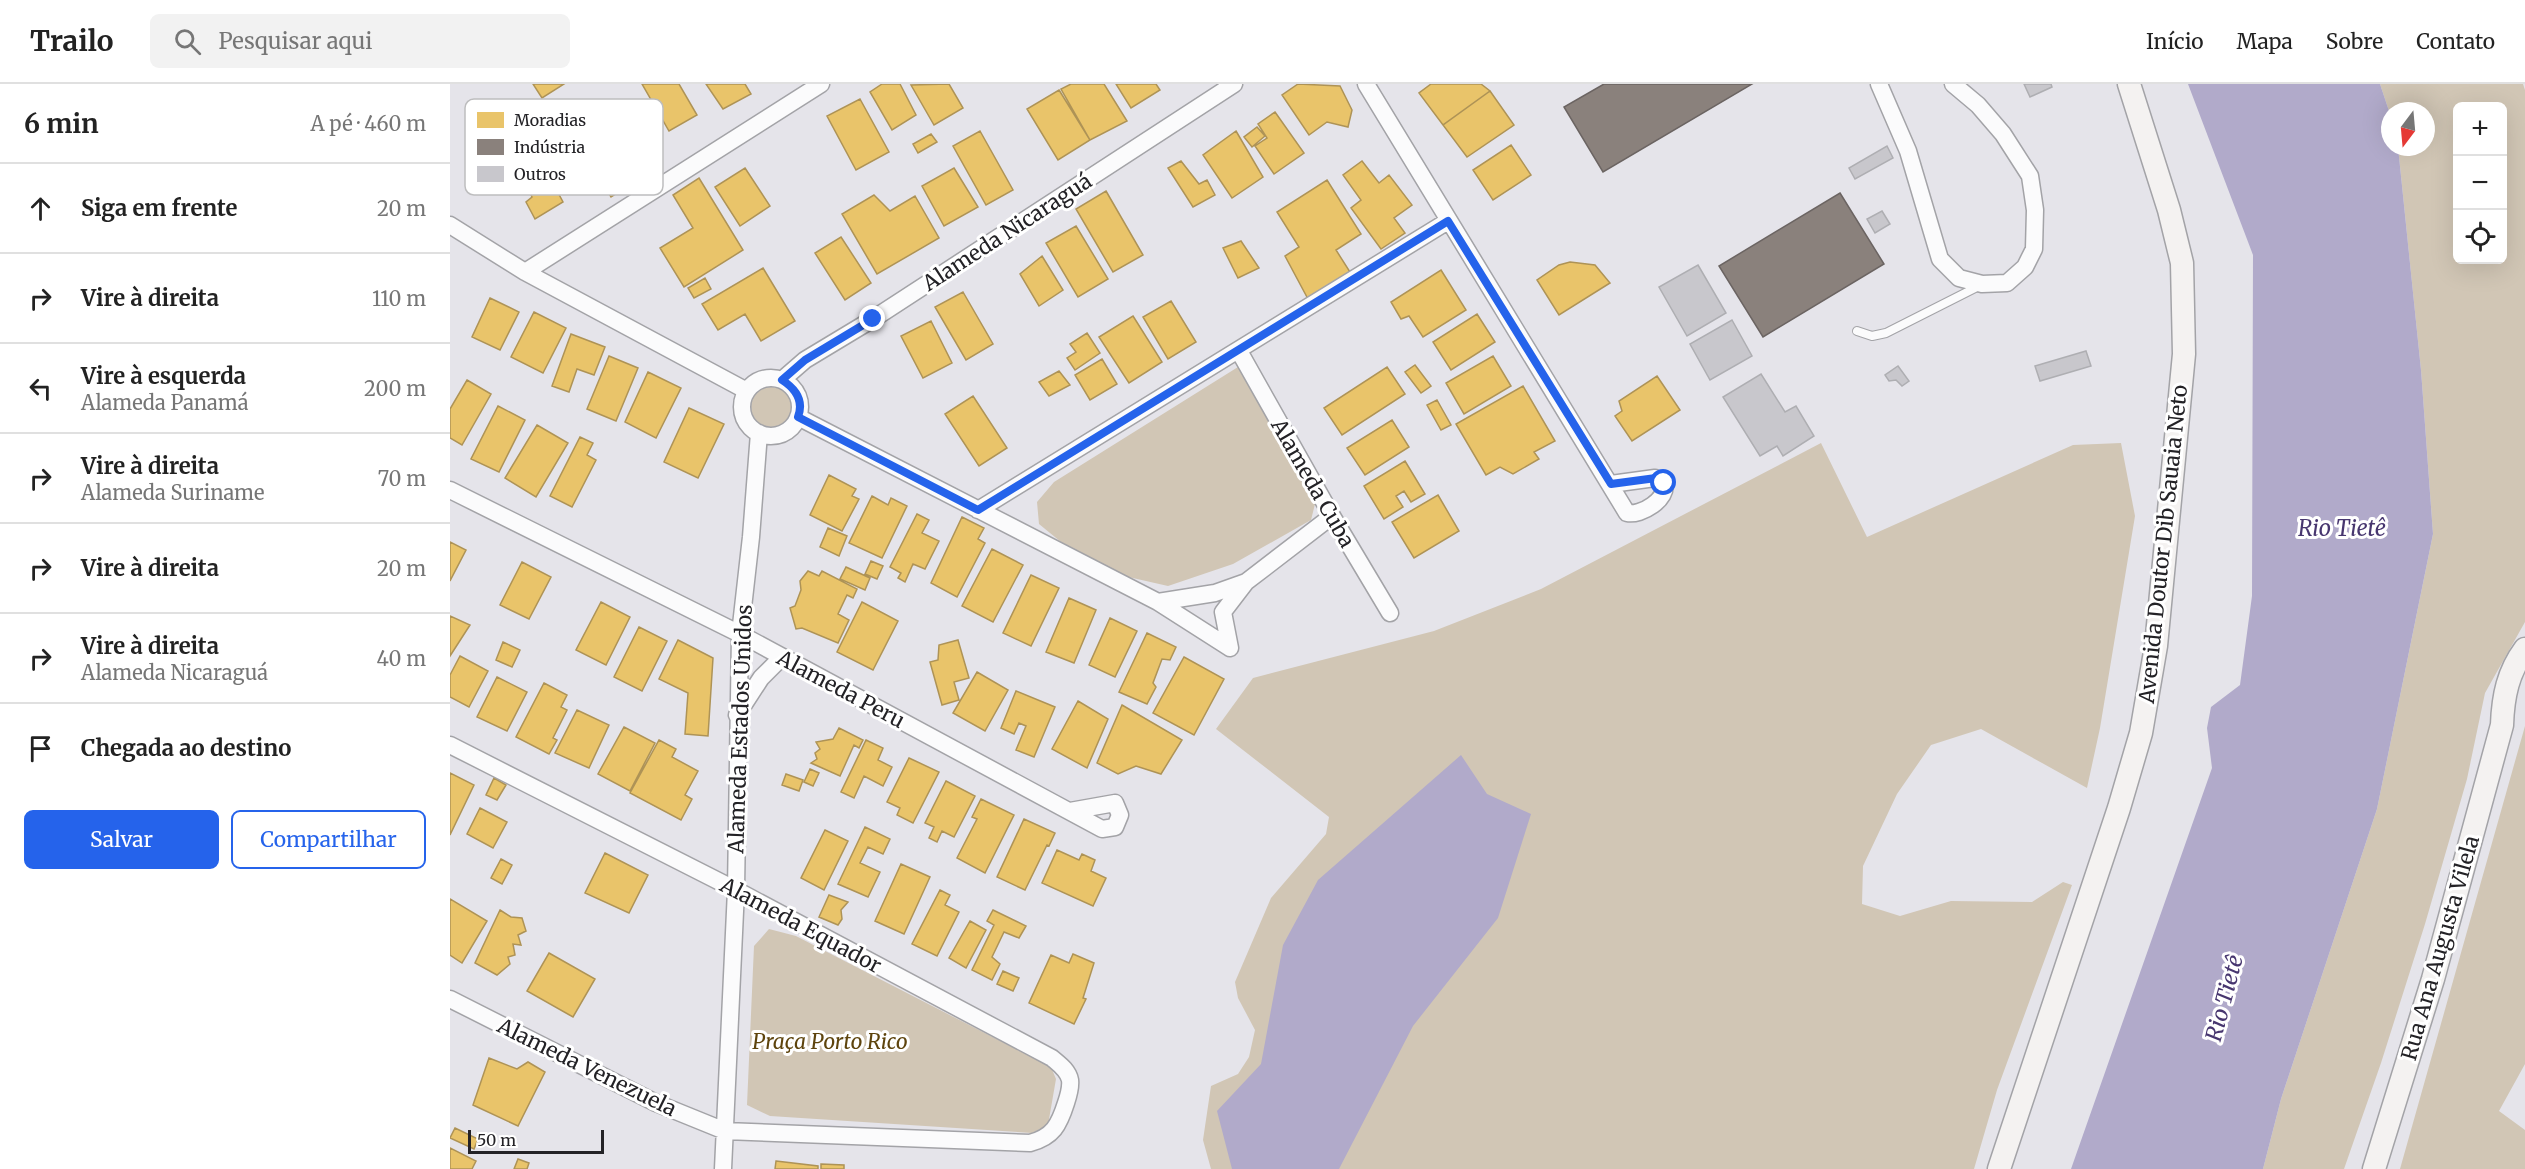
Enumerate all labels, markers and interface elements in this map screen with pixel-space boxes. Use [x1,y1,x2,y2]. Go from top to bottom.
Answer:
search box [150,14,570,68]
text: Trailo [30,23,114,59]
icon: search [171,25,204,58]
text: Pesquisar aqui [219,27,372,55]
text: Início [2146,28,2204,55]
text: Mapa [2237,28,2293,55]
text: Sobre [2326,28,2383,55]
text: Contato [2416,28,2495,55]
legend [465,99,663,195]
north arrow [2381,102,2435,156]
map controls [2453,102,2507,264]
button: + [2453,102,2507,156]
text: 6 min [24,107,99,140]
text: Moradias [514,110,586,130]
text: A pé · 460 m [310,111,426,136]
text: Indústria [514,137,585,157]
button: − [2453,156,2507,210]
text: Outros [514,164,566,184]
street label: Alameda Nicaraguá [916,167,1097,297]
icon: ahead [24,192,57,225]
text: Siga em frente [81,194,237,222]
text: 20 m [377,196,426,221]
button: locate [2453,210,2507,264]
icon: right [24,282,57,315]
text: Vire à direita [81,284,219,312]
text: 110 m [372,286,426,311]
route end [859,305,885,331]
text: Vire à esquerda [81,362,246,390]
icon: left [24,372,57,405]
text: 200 m [364,376,426,401]
street label: Avenida Doutor Dib Sauaia Neto [2133,383,2193,706]
text: Alameda Panamá [81,390,248,415]
street label: Alameda Cuba [1265,413,1361,552]
text: Vire à direita [81,452,219,480]
icon: right [24,462,57,495]
text: 70 m [378,466,426,491]
route start [1650,469,1676,495]
text: Alameda Suriname [81,480,264,505]
water label: Rio Tietê [2298,514,2386,542]
icon: right [24,552,57,585]
text: Vire à direita [81,554,219,582]
text: 20 m [377,556,426,581]
street label: Alameda Estados Unidos [722,604,758,855]
text: Vire à direita [81,632,219,660]
icon: right [24,642,57,675]
street label: Alameda Peru [772,644,910,734]
text: 40 m [376,646,426,671]
text: Alameda Nicaraguá [81,660,268,685]
icon: arrive [24,732,57,765]
text: Chegada ao destino [81,734,291,762]
button: Salvar [24,810,219,869]
button: Compartilhar [231,810,426,869]
street label: Rua Ana Augusta Vilela [2395,832,2485,1064]
street label: Alameda Equador [715,871,886,979]
water label: Rio Tietê [2199,952,2249,1044]
street label: Alameda Venezuela [492,1011,681,1122]
park label: Praça Porto Rico [752,1028,908,1055]
scale bar [468,1127,604,1154]
text: 50 m [477,1130,516,1150]

